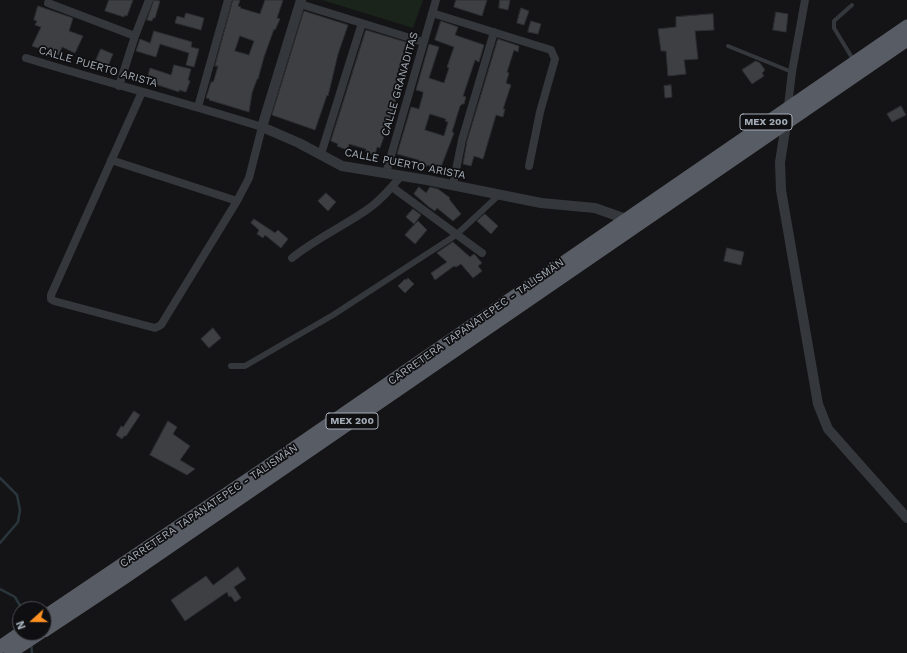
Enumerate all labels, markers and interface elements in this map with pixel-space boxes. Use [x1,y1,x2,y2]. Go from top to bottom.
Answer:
street label: CALLE GRANADITAS [379,30,421,138]
street label: CALLE PUERTO ARISTA [37,44,159,90]
road number: MEX 200 [740,114,792,130]
street label: CALLE PUERTO ARISTA [343,146,467,182]
street label: CARRETERA TAPANATEPEC - TALISMÁN [386,256,566,388]
road number: MEX 200 [326,413,378,429]
street label: CARRETERA TAPANATEPEC - TALISMÁN [118,441,300,571]
north arrow [12,601,52,641]
text: N [14,619,29,631]

